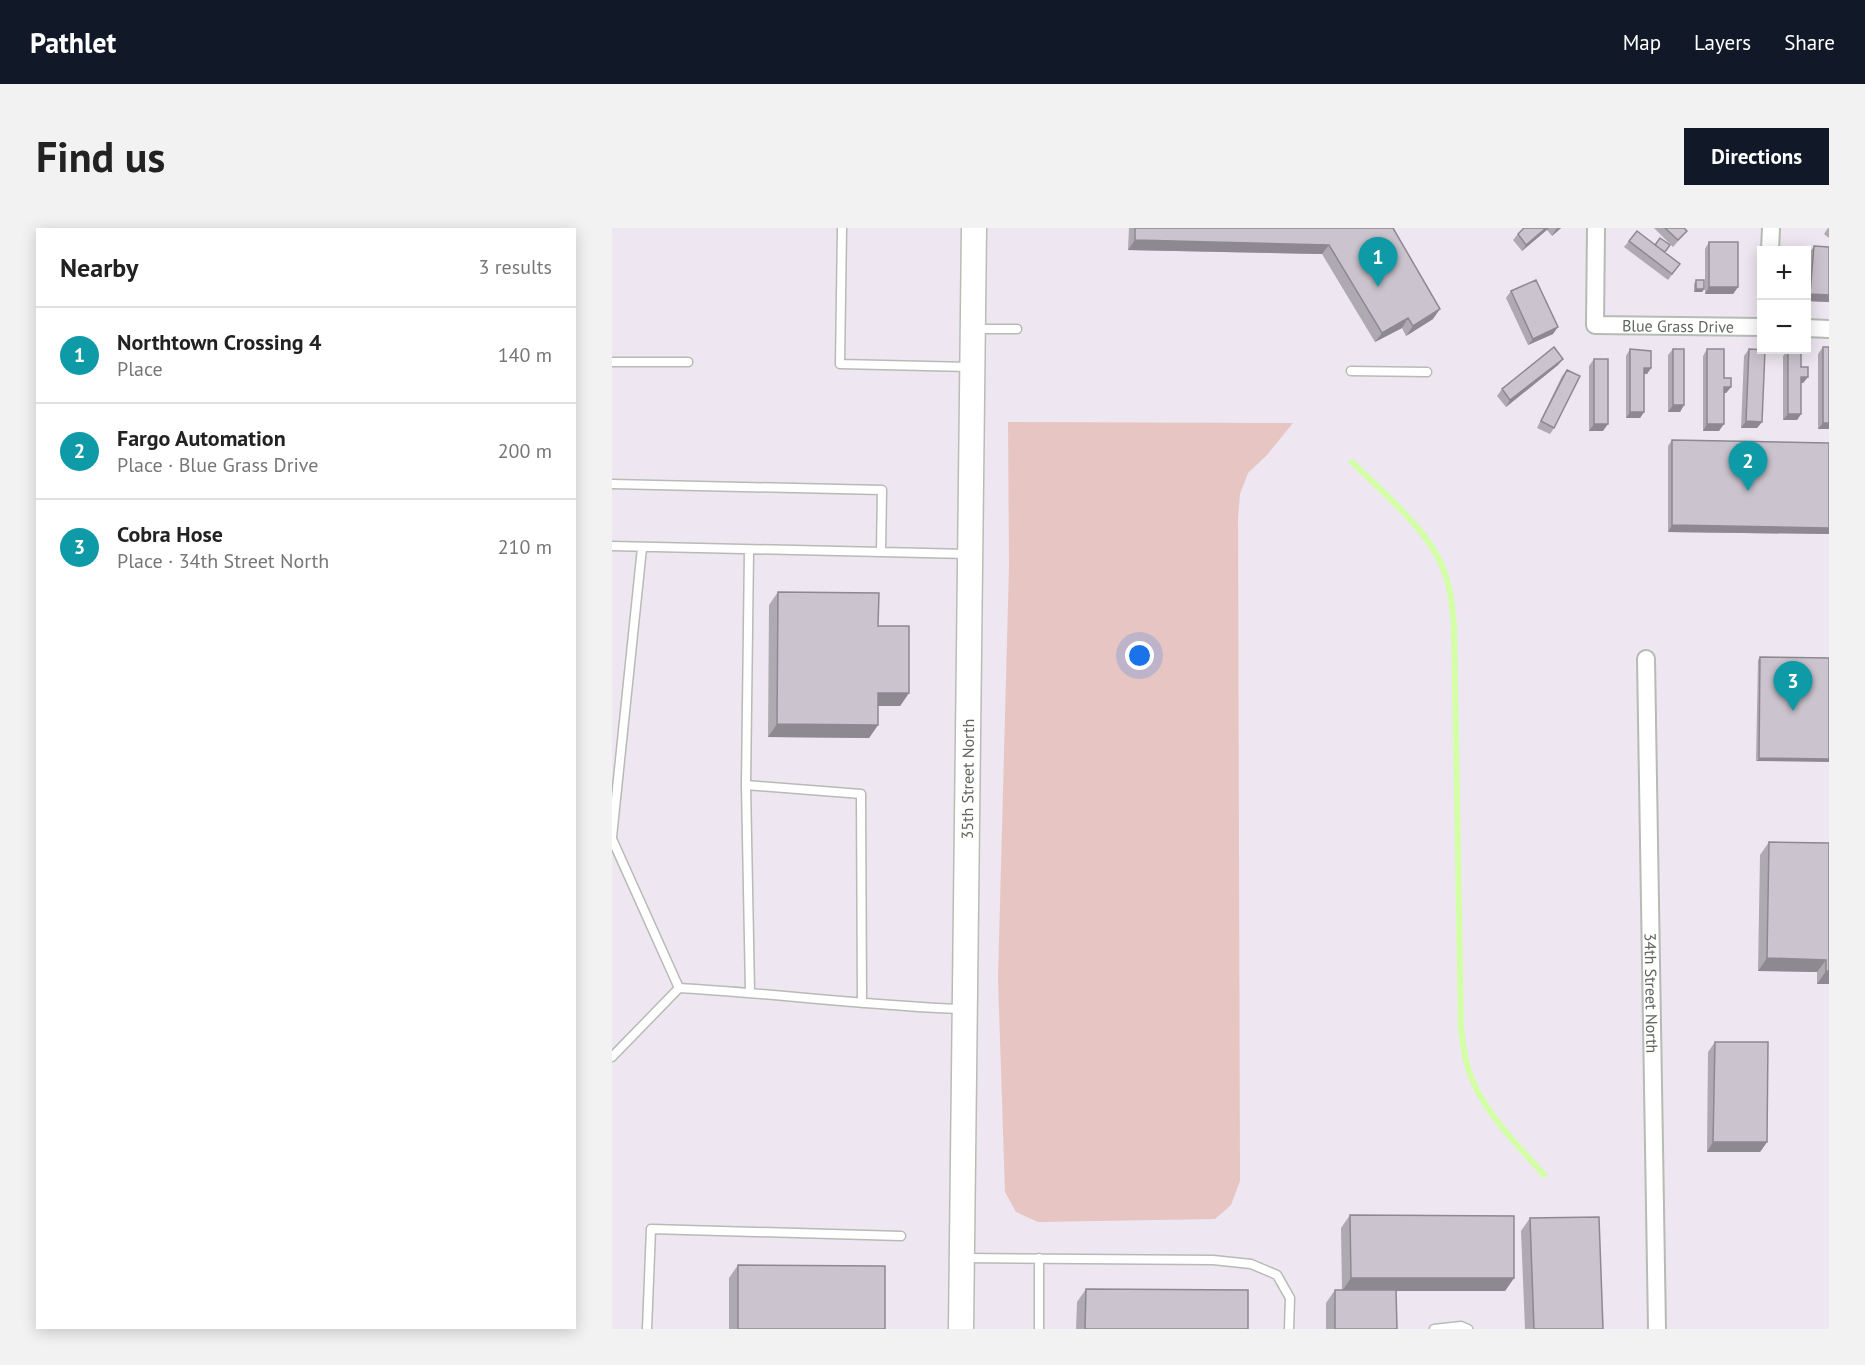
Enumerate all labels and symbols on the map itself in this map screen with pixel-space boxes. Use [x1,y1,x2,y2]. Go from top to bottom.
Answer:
pin: 1 [1358,238,1398,287]
street label: Blue Grass Drive [1622,315,1734,337]
pin: 2 [1728,442,1768,491]
your location [1125,641,1154,670]
pin: 3 [1774,662,1812,711]
street label: 35th Street North [957,719,978,839]
street label: 34th Street North [1640,932,1662,1053]

